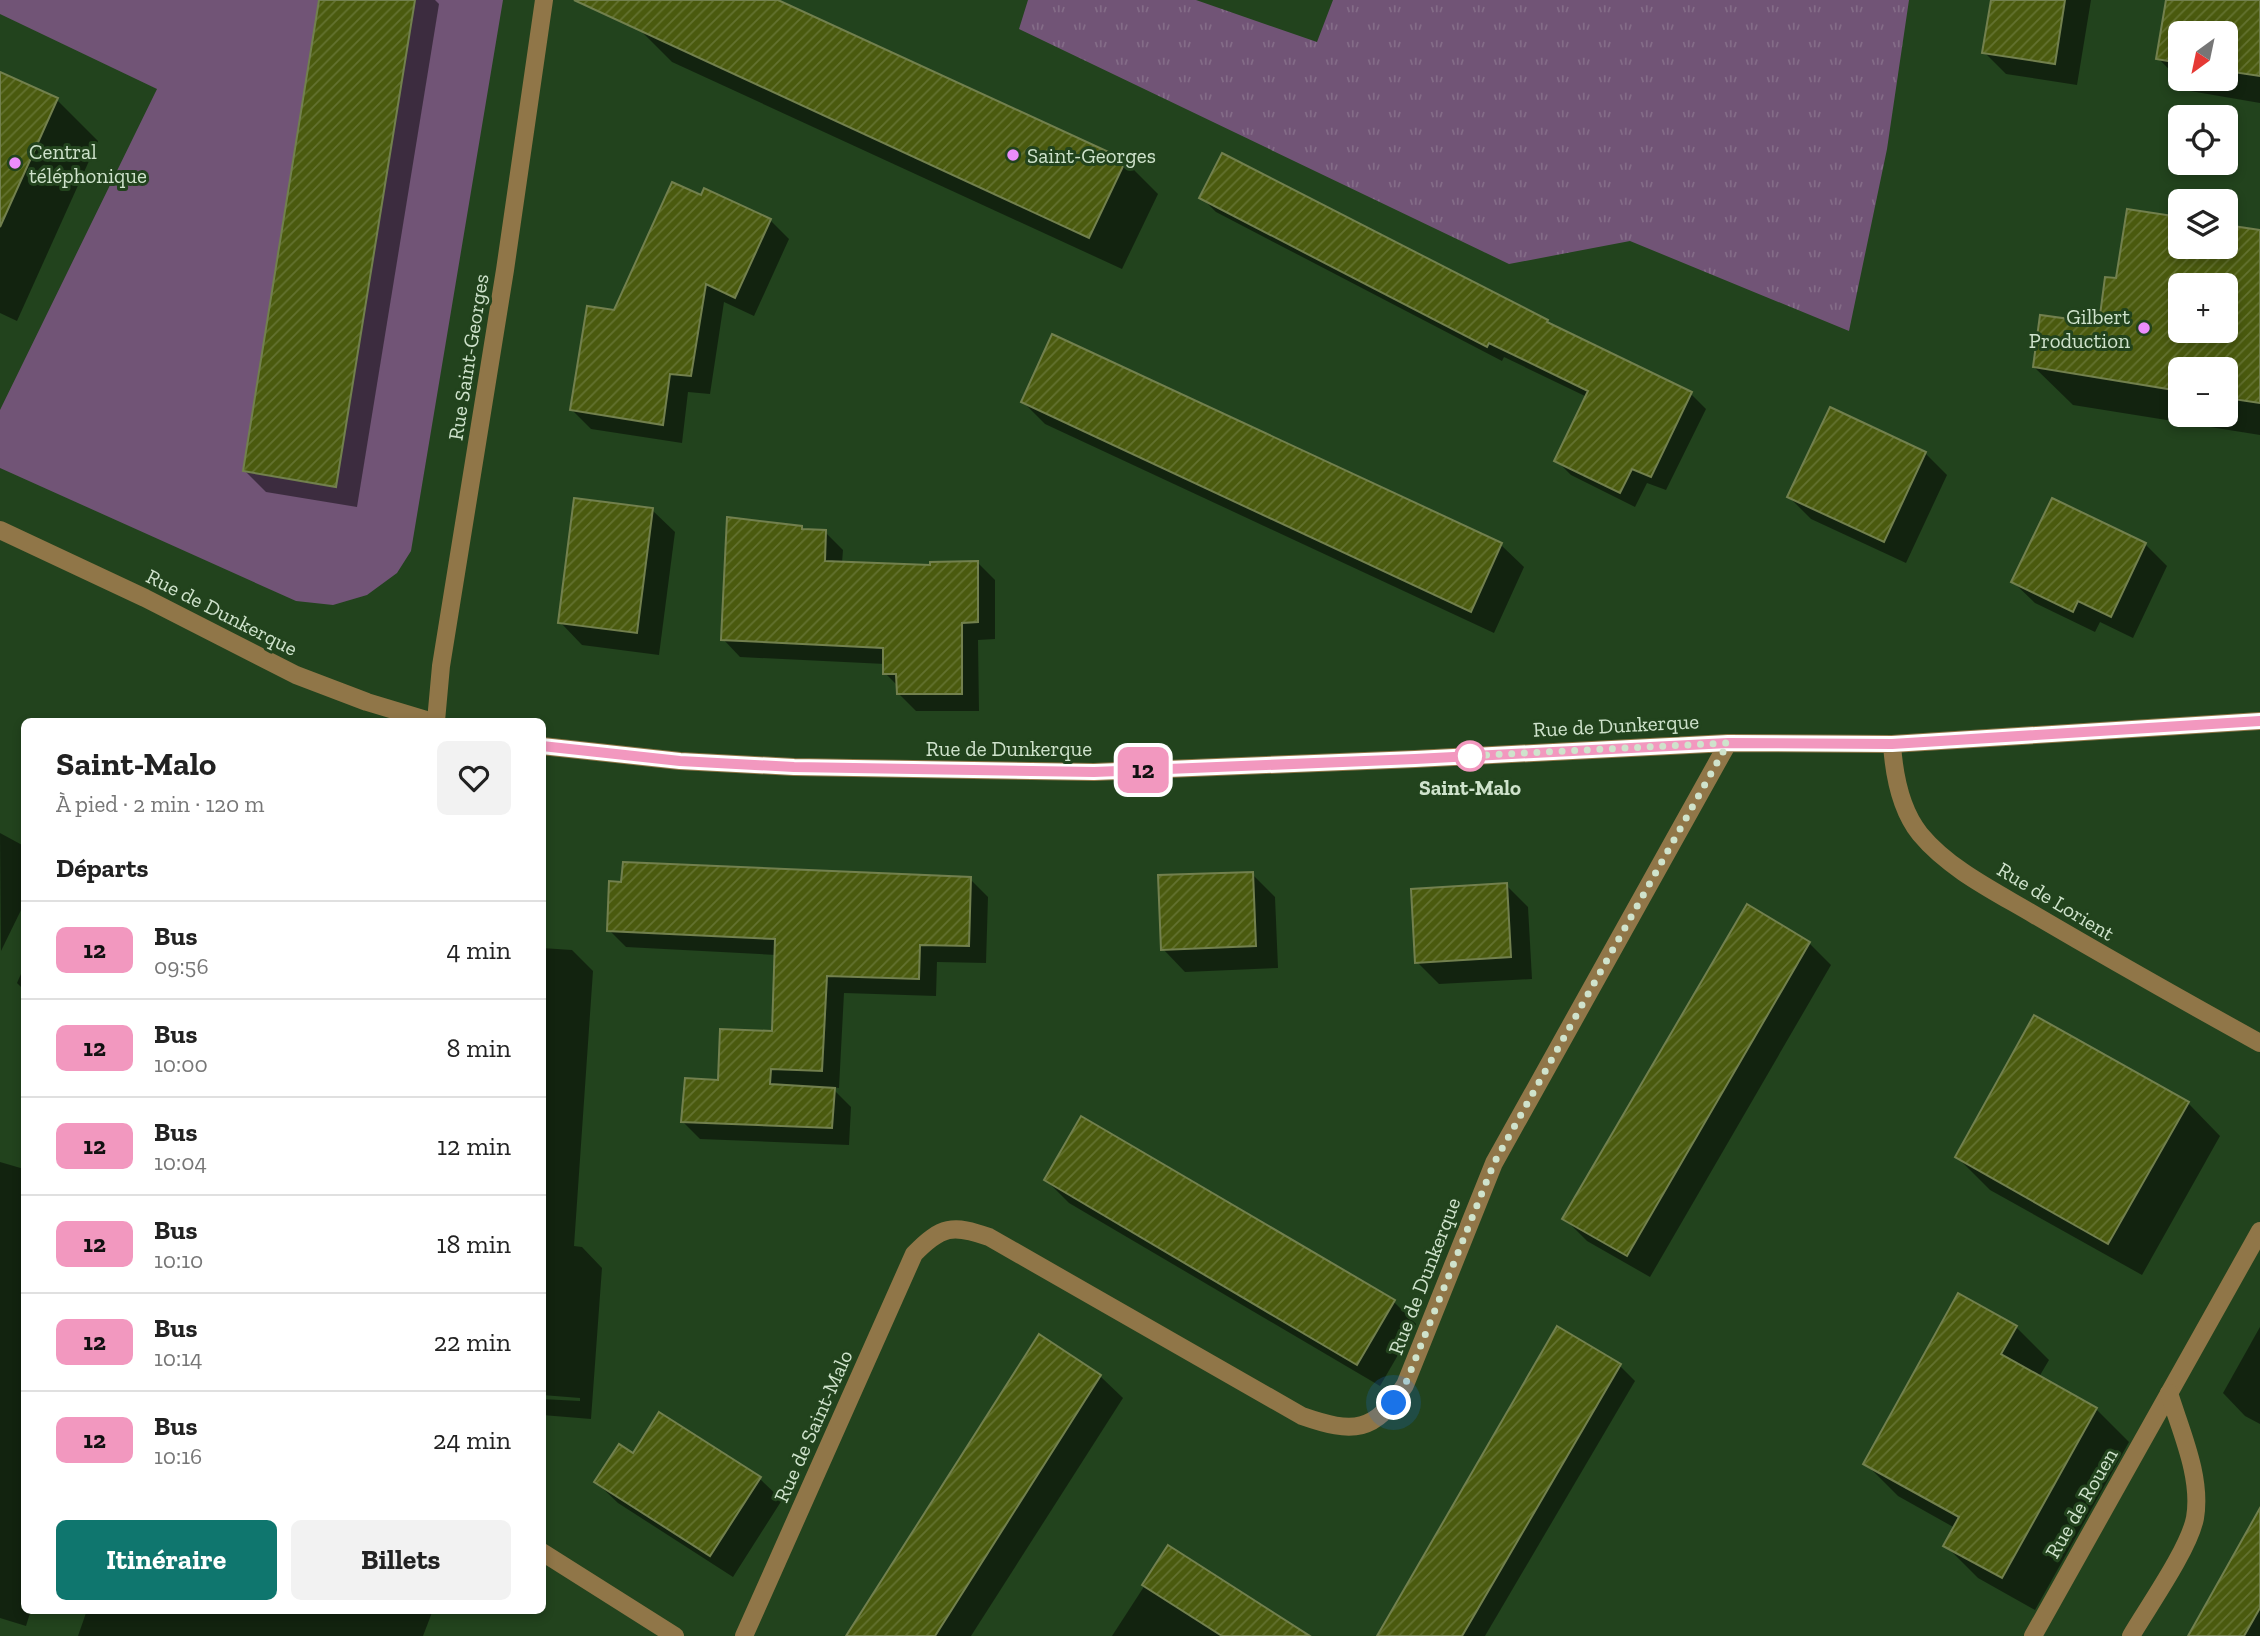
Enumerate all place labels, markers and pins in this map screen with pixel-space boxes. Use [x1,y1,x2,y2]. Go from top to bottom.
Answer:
place label: Central téléphonique [29,139,147,188]
place label: Saint-Georges [1027,143,1156,168]
marker: Saint-Georges [1005,147,1021,163]
marker: Central téléphonique [7,155,23,171]
place label: Gilbert Production [2029,304,2130,353]
marker: Gilbert Production [2136,320,2152,336]
marker: Saint-Malo [1455,741,1485,771]
place label: Saint-Malo [1419,775,1521,800]

